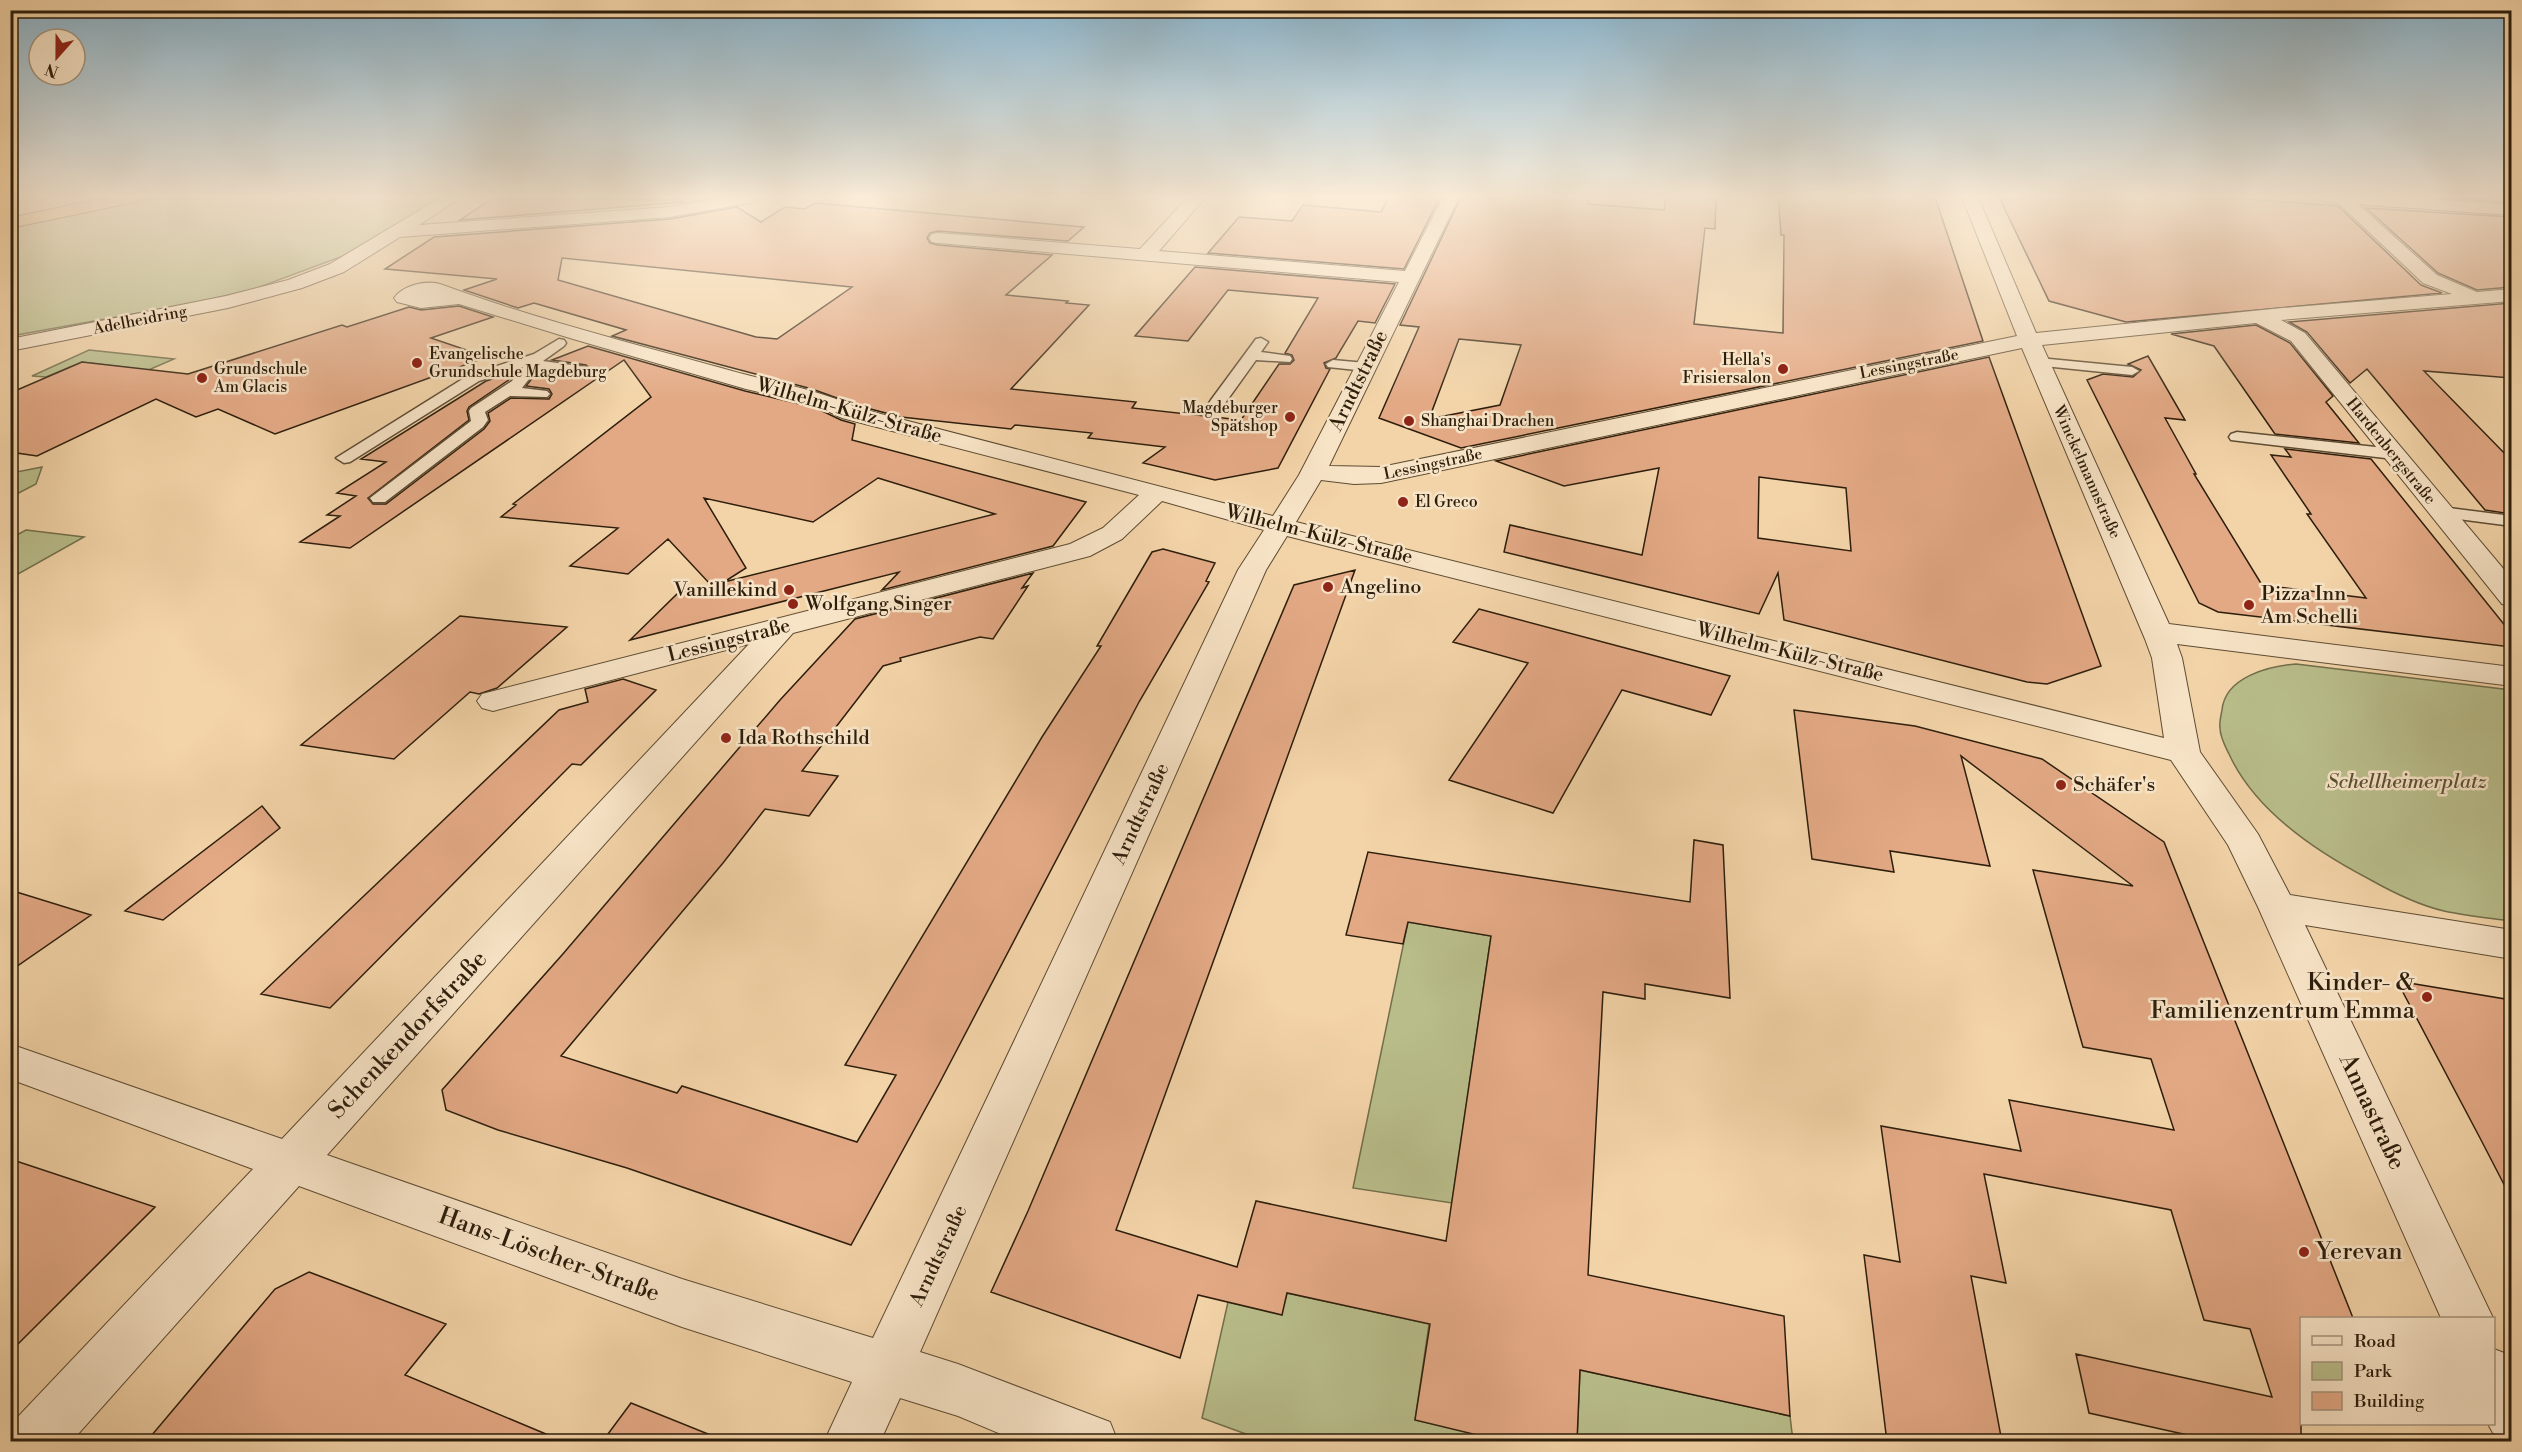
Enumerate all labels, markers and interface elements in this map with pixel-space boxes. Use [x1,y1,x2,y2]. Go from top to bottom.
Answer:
north arrow [27,27,87,87]
text: N [42,58,61,82]
street label: Adelheidring [91,301,189,339]
street label: Arndtstraße [1323,327,1394,436]
place label: Evangelische Grundschule Magdeburg [429,344,607,382]
street label: Lessingstraße [1858,345,1960,383]
place label: Hella's Frisiersalon [1683,350,1771,388]
marker: Evangelische Grundschule Magdeburg [410,356,424,370]
place label: Grundschule Am Glacis [213,359,307,397]
marker: Hella's Frisiersalon [1776,362,1790,376]
marker: Grundschule Am Glacis [195,371,209,385]
street label: Wilhelm-Külz-Straße [752,372,945,449]
street label: Hardenbergstraße [2342,394,2440,508]
place label: Magdeburger Spätshop [1182,398,1278,436]
street label: Winckelmannstraße [2048,401,2125,542]
marker: Magdeburger Spätshop [1283,410,1297,424]
place label: Shanghai Drachen [1421,411,1555,431]
marker: Shanghai Drachen [1402,414,1416,428]
street label: Lessingstraße [1382,444,1484,484]
place label: El Greco [1415,492,1478,512]
marker: El Greco [1396,495,1410,509]
street label: Wilhelm-Külz-Straße [1222,499,1415,570]
place label: Angelino [1339,575,1422,600]
place label: Vanillekind [673,578,778,603]
marker: Angelino [1321,580,1335,594]
place label: Pizza Inn Am Schelli [2260,582,2359,630]
marker: Vanillekind [782,583,796,597]
place label: Wolfgang Singer [804,592,952,617]
marker: Wolfgang Singer [786,597,800,611]
marker: Pizza Inn Am Schelli [2242,598,2256,612]
street label: Lessingstraße [665,614,793,668]
street label: Wilhelm-Külz-Straße [1693,617,1886,688]
place label: Ida Rothschild [738,726,870,751]
marker: Ida Rothschild [719,731,733,745]
street label: Arndtstraße [1106,759,1175,870]
park label: Schellheimerplatz [2327,770,2487,795]
place label: Schäfer's [2073,773,2155,798]
marker: Schäfer's [2054,778,2068,792]
street label: Schenkendorfstraße [322,945,494,1125]
place label: Kinder- & Familienzentrum Emma [2150,968,2416,1026]
marker: Kinder- & Familienzentrum Emma [2420,990,2434,1004]
street label: Annastraße [2332,1048,2412,1175]
street label: Hans-Löscher-Straße [434,1201,664,1309]
street label: Arndtstraße [904,1201,973,1312]
place label: Yerevan [2314,1237,2403,1267]
marker: Yerevan [2297,1245,2311,1259]
legend [2300,1317,2495,1425]
text: Road [2354,1330,2397,1353]
text: Park [2354,1360,2393,1383]
text: Building [2353,1390,2425,1413]

